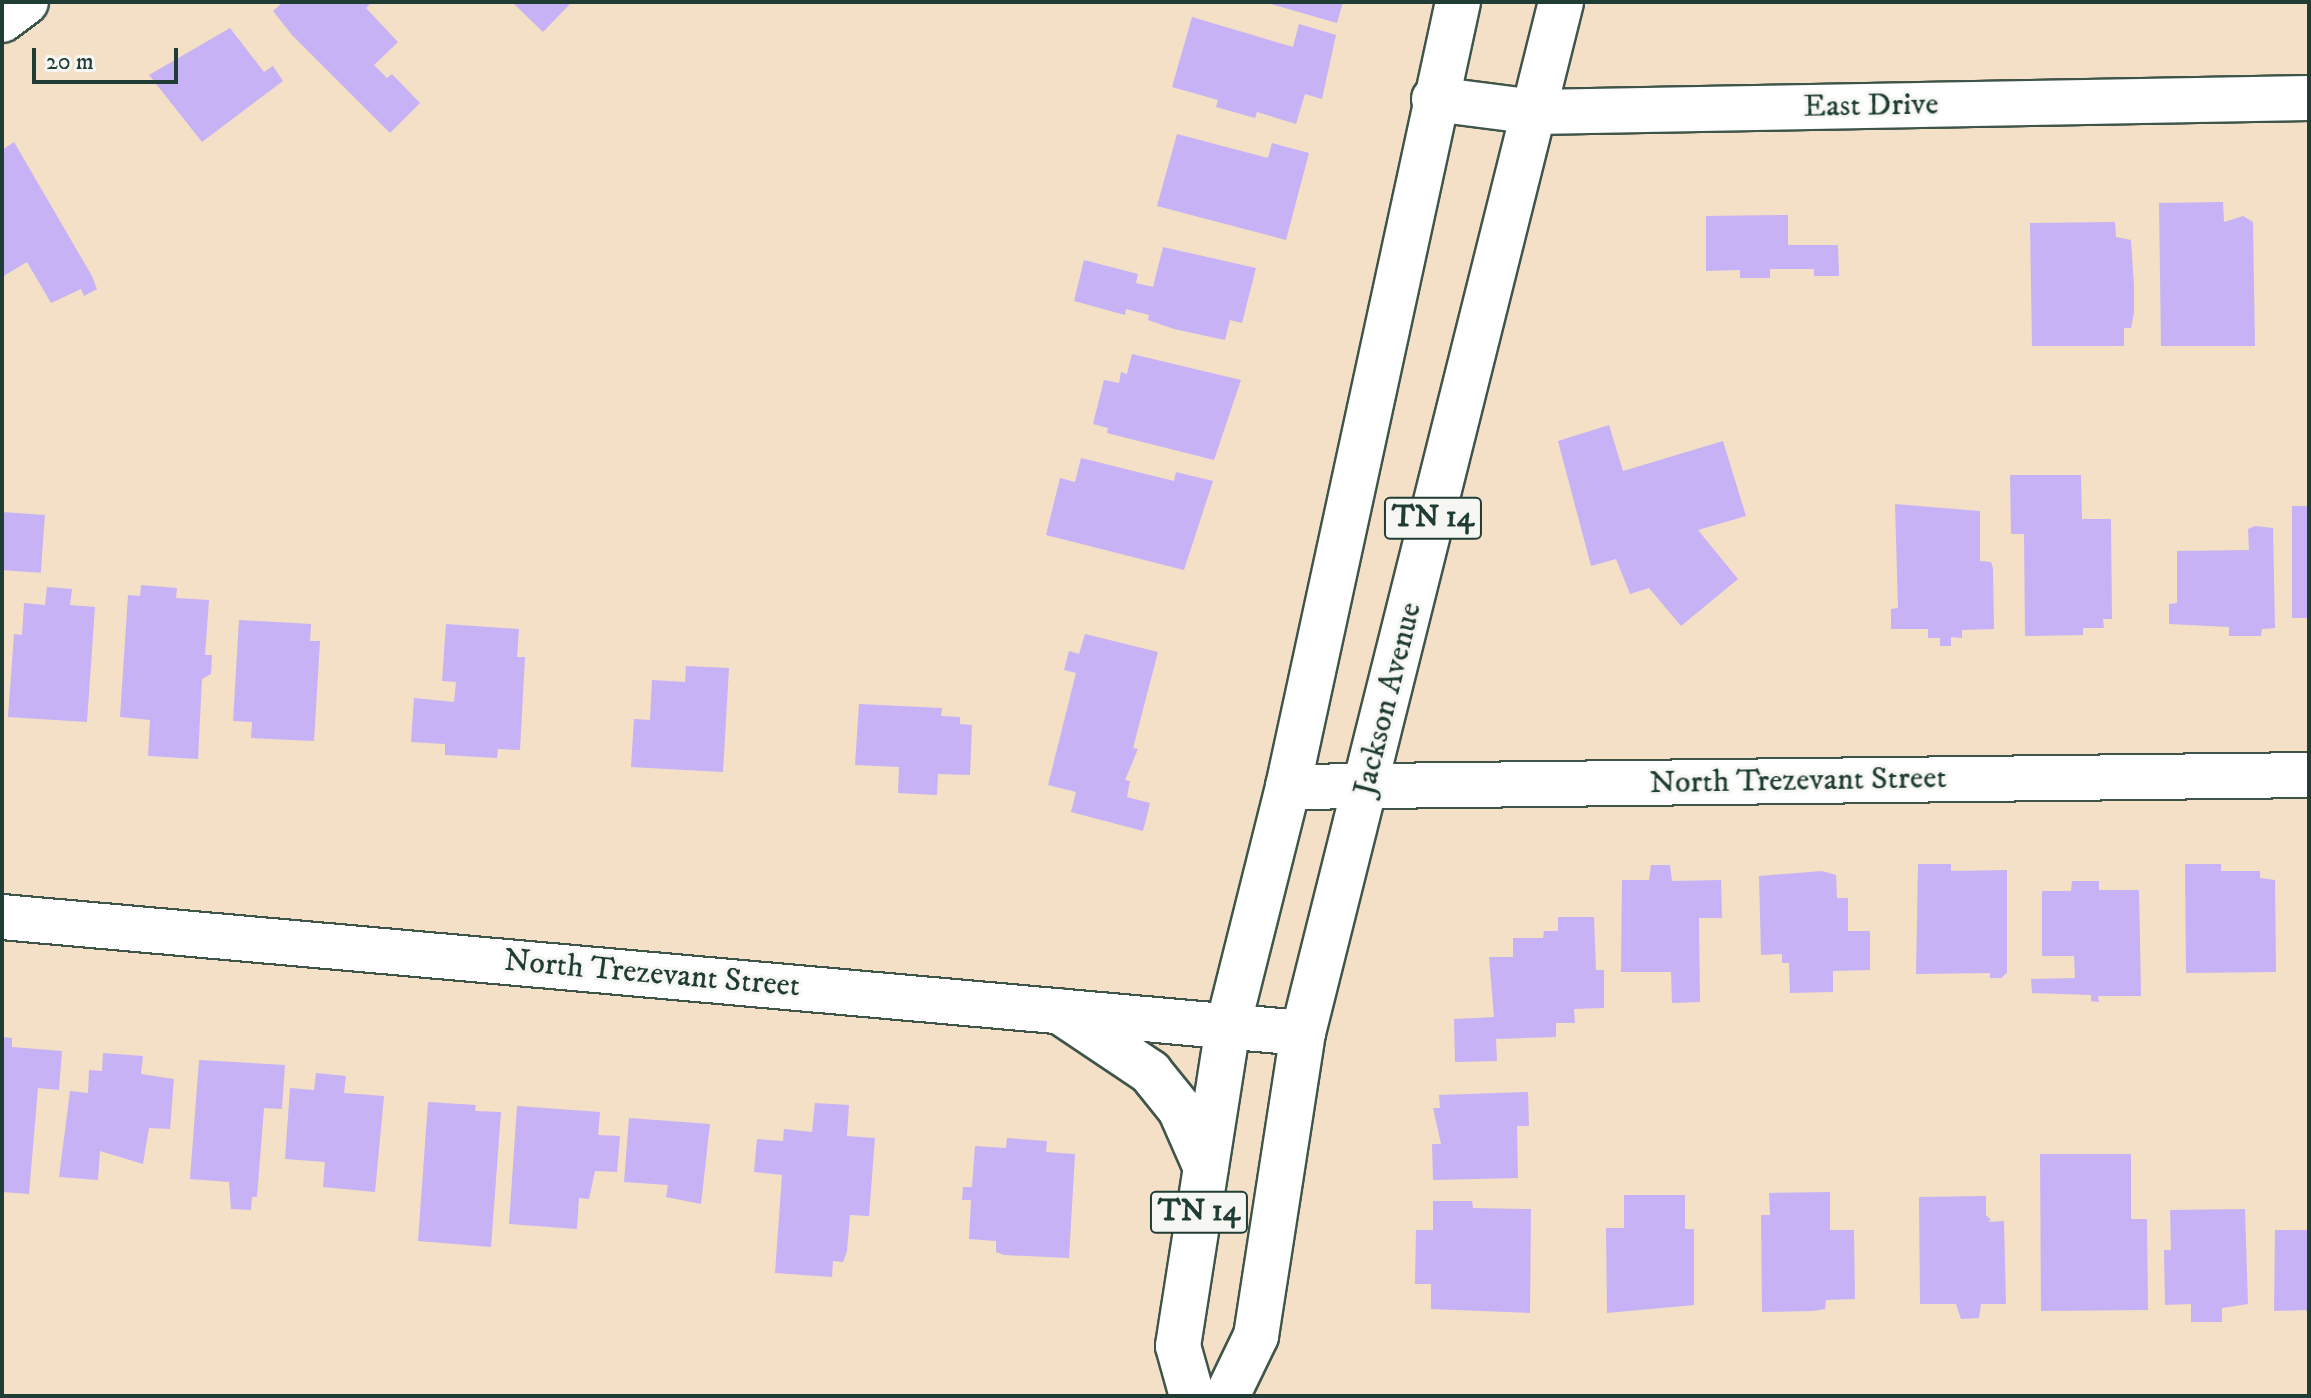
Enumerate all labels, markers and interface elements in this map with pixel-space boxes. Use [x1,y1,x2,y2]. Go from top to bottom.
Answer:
scale bar [36,32,182,82]
text: 20 m [46,47,94,77]
street label: East Drive [1803,86,1939,126]
road number: TN 14 [1383,492,1483,544]
street label: Jackson Avenue [1345,599,1431,799]
street label: North Trezevant Street [1649,759,1947,803]
street label: North Trezevant Street [502,942,802,1006]
road number: TN 14 [1149,1186,1249,1238]

